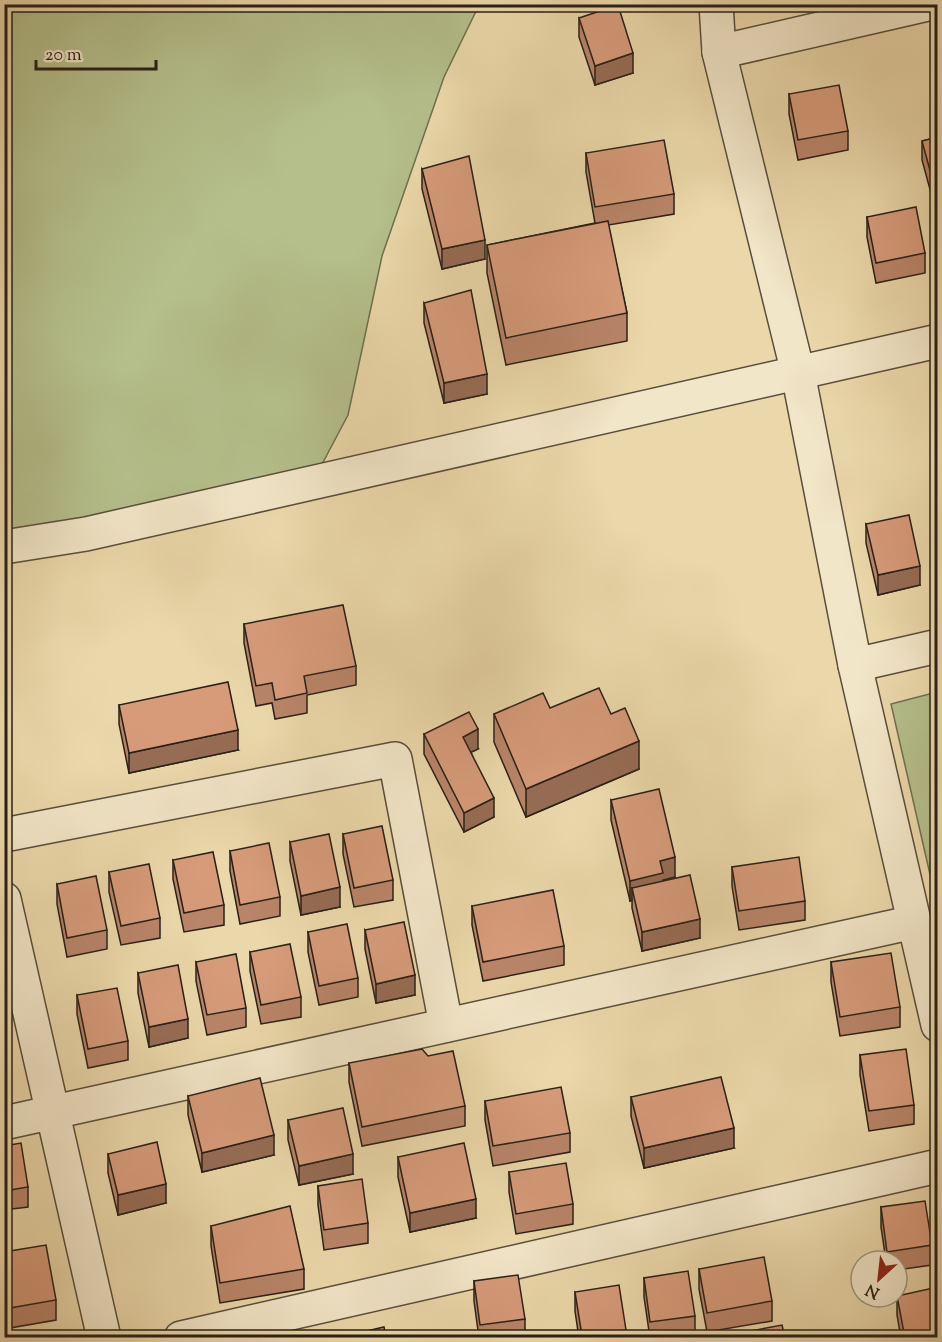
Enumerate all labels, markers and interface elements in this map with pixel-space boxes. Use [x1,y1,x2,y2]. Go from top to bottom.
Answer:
scale bar [36,33,156,71]
text: 20 m [45,43,82,69]
north arrow [849,1249,909,1309]
text: N [862,1277,884,1303]

